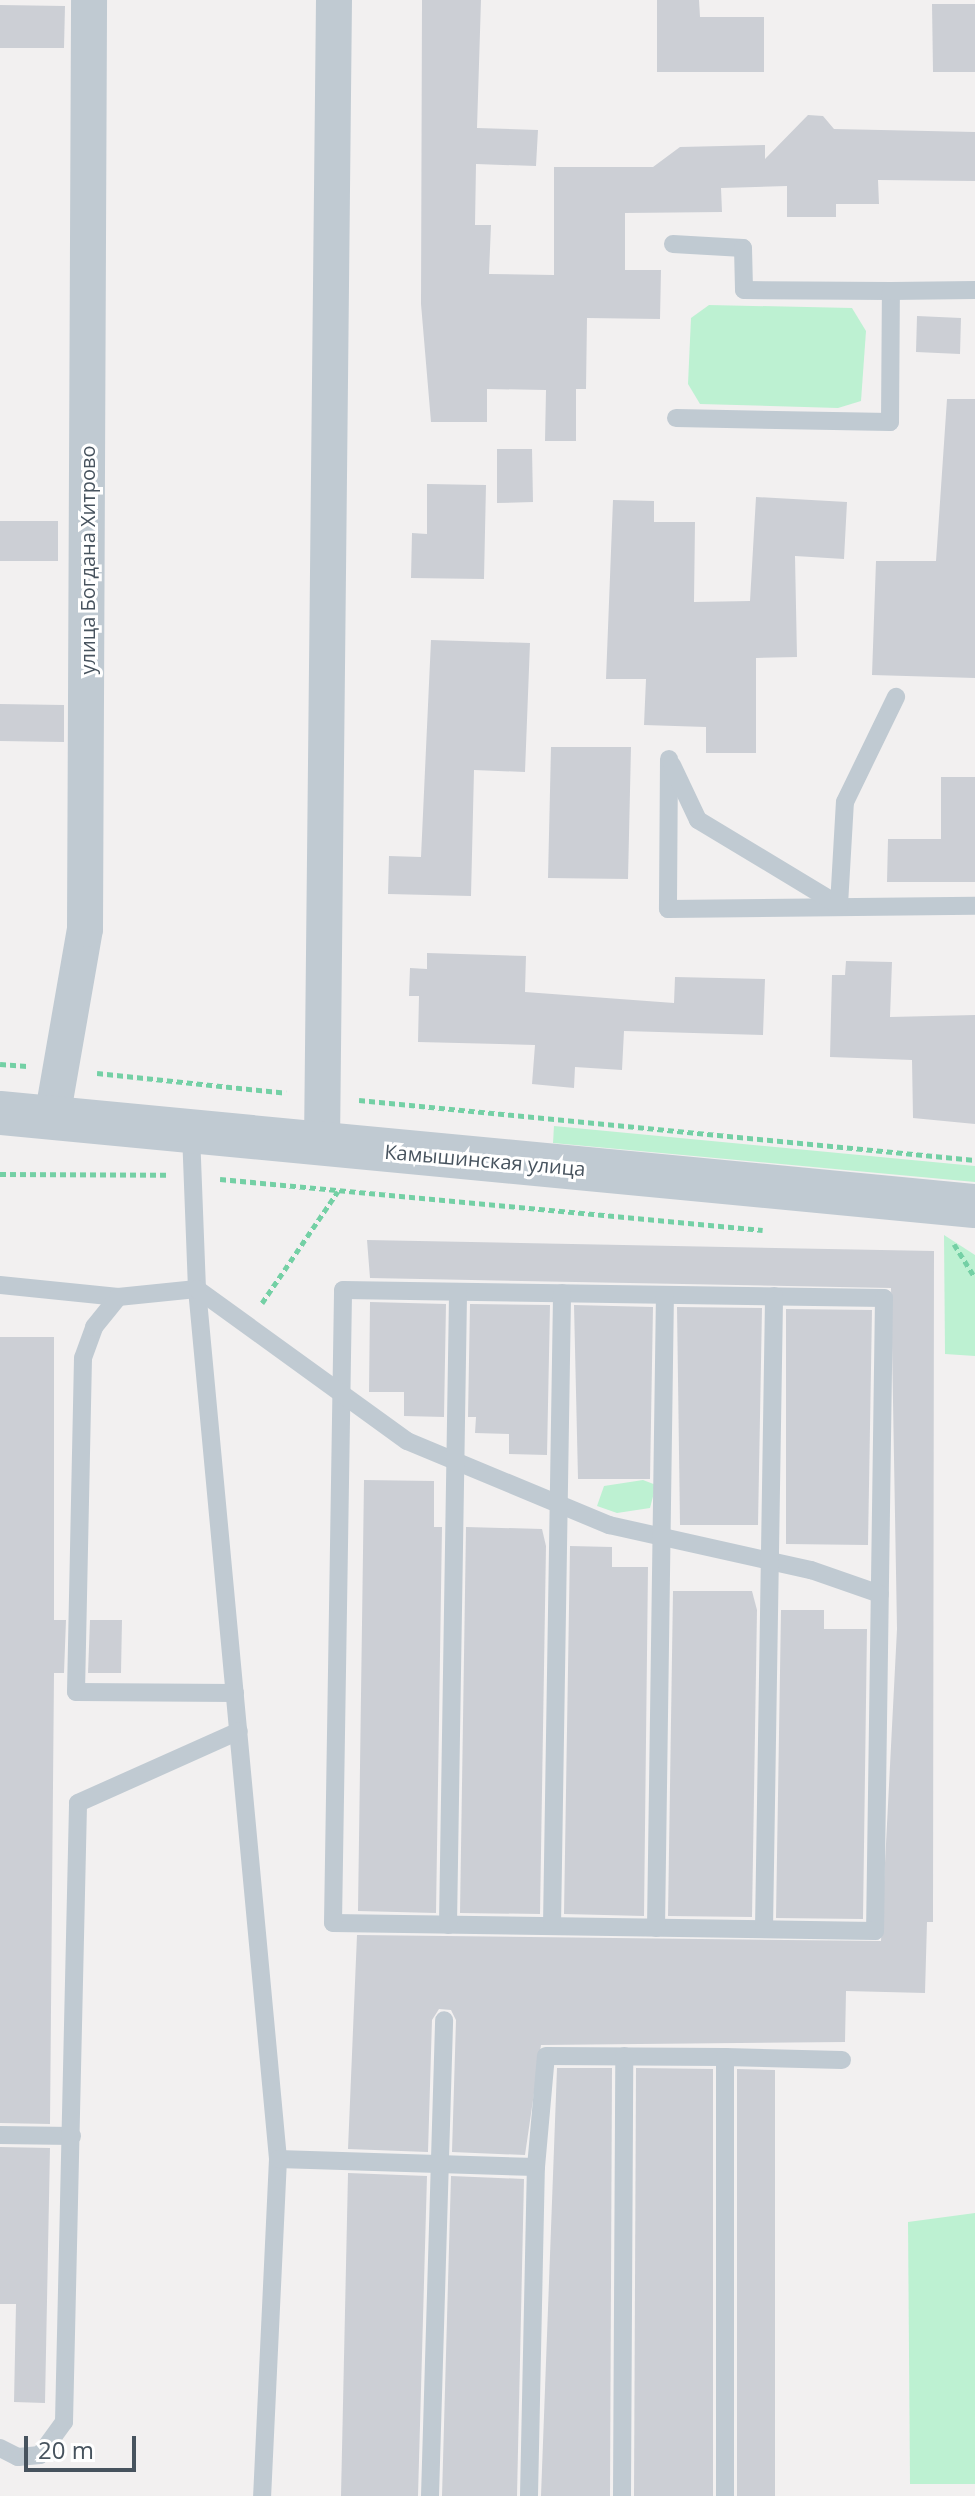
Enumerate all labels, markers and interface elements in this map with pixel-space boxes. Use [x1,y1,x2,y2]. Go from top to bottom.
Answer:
street label: улица Богдана Хитрово [75,446,99,674]
street label: Камышинская улица [384,1139,586,1181]
scale bar [28,2420,140,2470]
text: 20 m [38,2433,94,2466]

